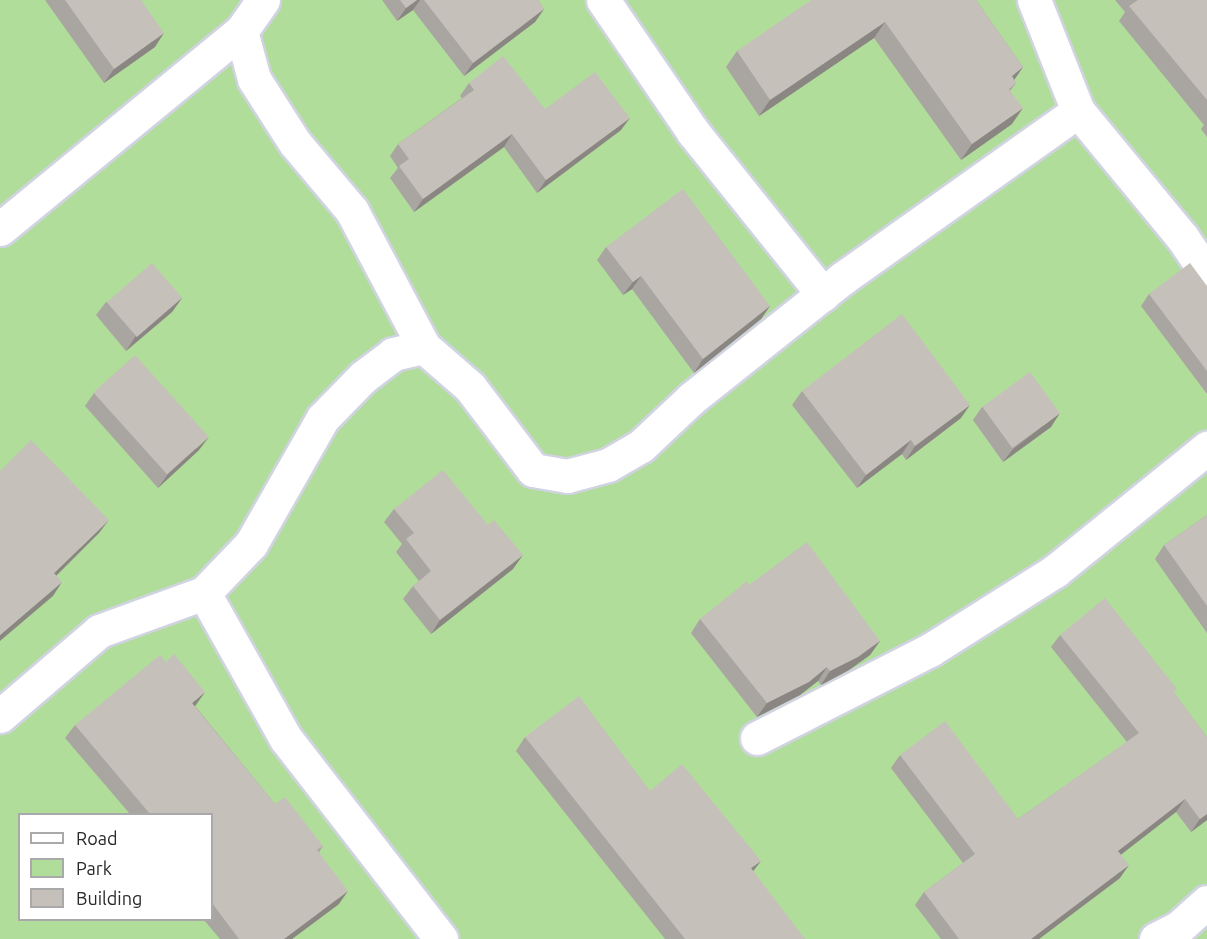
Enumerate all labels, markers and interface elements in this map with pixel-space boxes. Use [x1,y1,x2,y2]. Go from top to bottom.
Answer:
legend [18,813,213,921]
text: Road [76,828,118,848]
text: Park [76,858,112,878]
text: Building [76,888,142,908]

